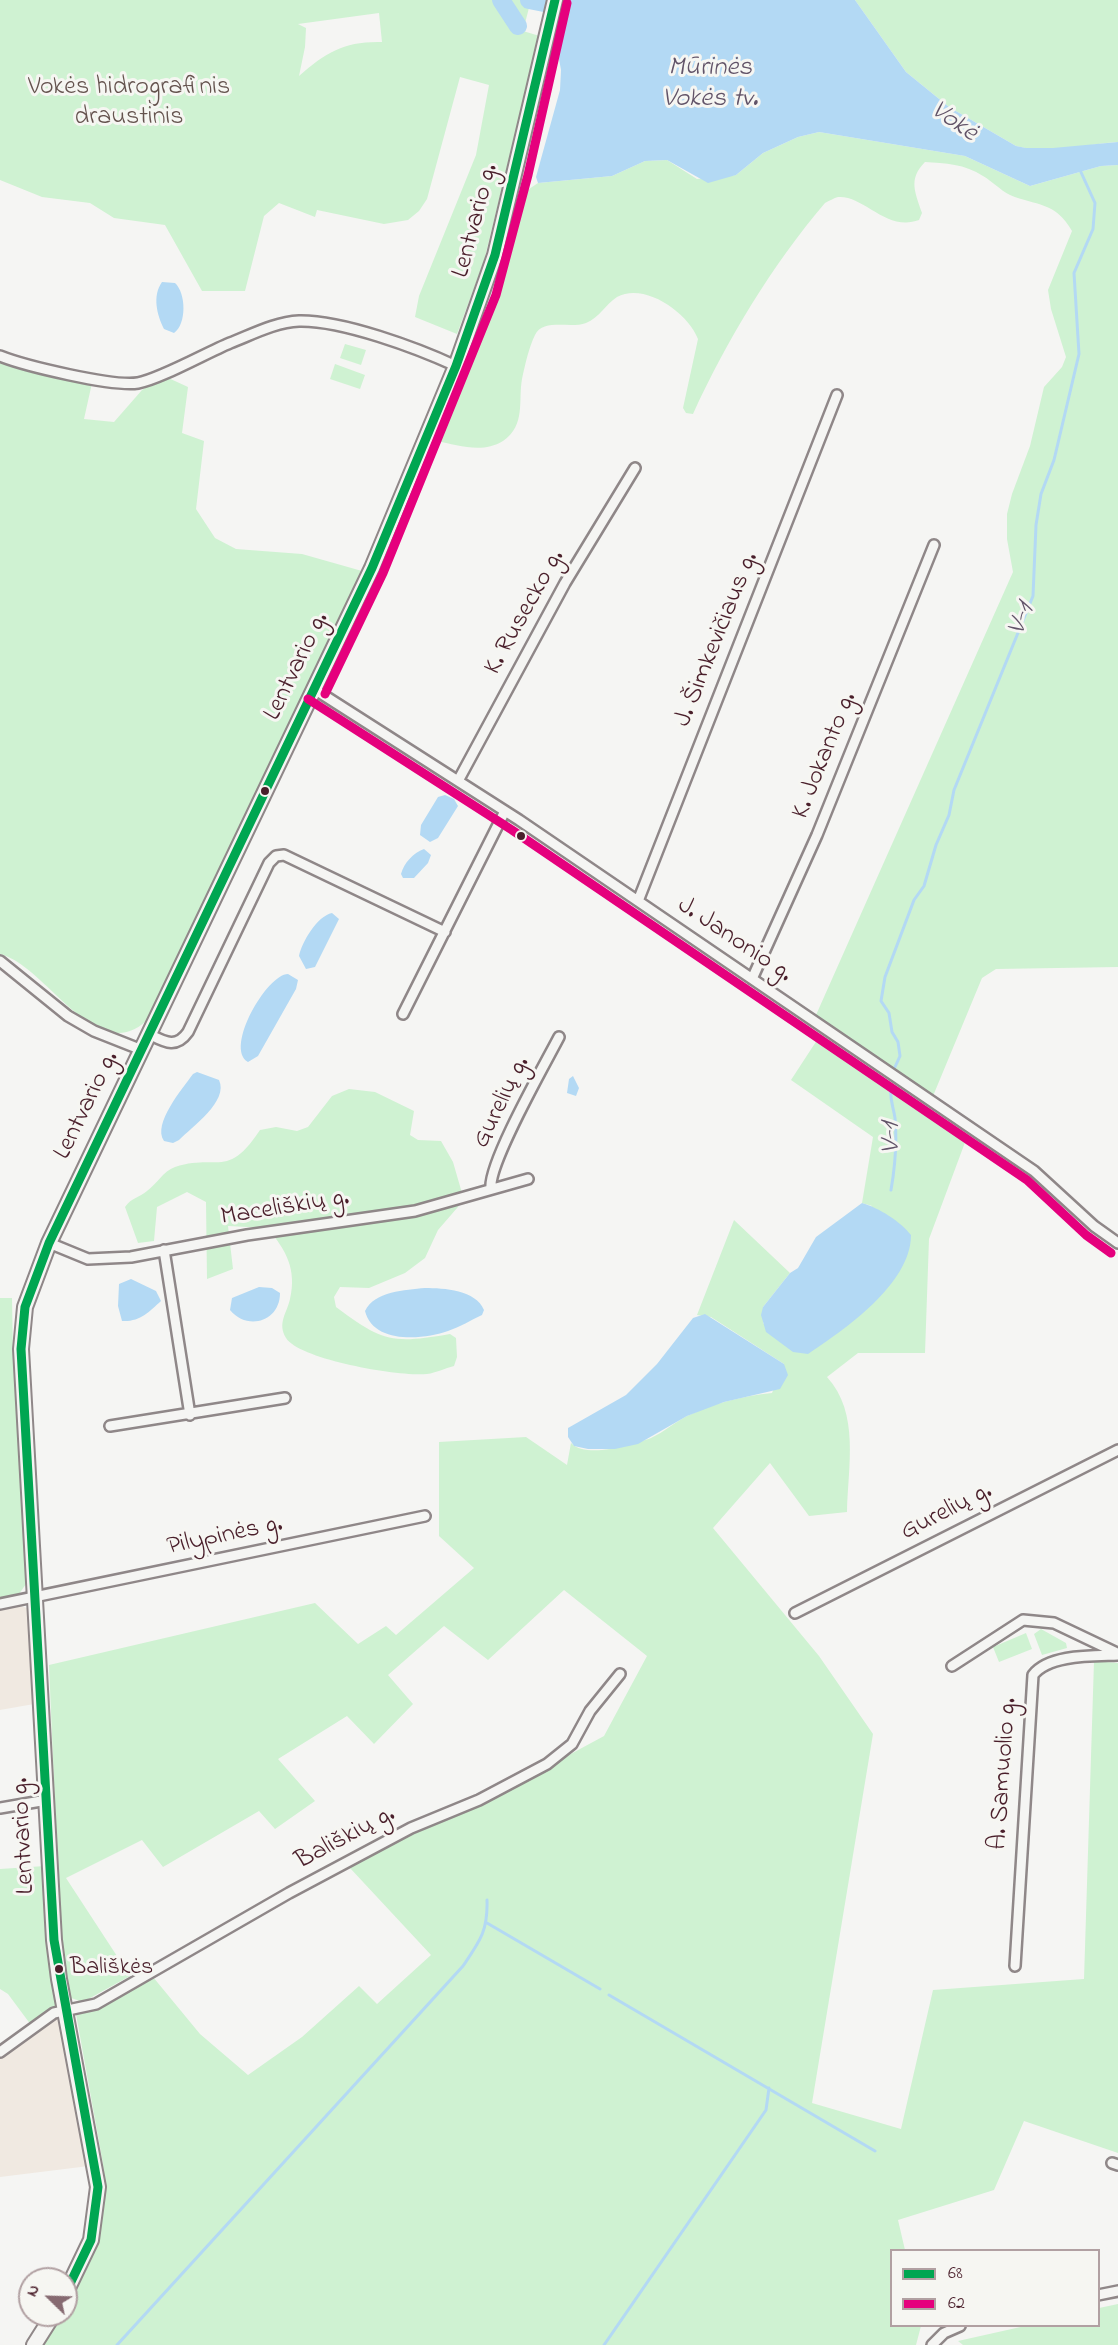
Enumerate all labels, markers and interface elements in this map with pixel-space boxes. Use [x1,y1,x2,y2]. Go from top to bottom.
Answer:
water label: Mūrinės Vokės tv. [662,54,758,117]
park label: Vokės hidrografinis draustinis [28,73,230,134]
water label: Vokė [923,95,983,151]
street label: Lentvario g. [447,161,507,281]
street label: K. Rusecko g. [479,545,573,681]
street label: J. Šimkevičiaus g. [669,548,767,732]
water label: V-1 [1002,600,1044,640]
street label: Lentvario g. [258,608,338,726]
street label: K. Jokanto g. [786,688,866,824]
unlabelled marker [259,785,271,797]
unlabelled marker [515,830,527,842]
street label: J. Janonio g. [671,891,797,991]
street label: Lentvario g. [48,1047,128,1165]
street label: Gurelių g. [467,1052,539,1154]
water label: V-1 [876,1122,910,1154]
street label: Maceliškių g. [219,1183,351,1235]
street label: Gurelių g. [896,1477,998,1549]
street label: Pilypinės g. [165,1510,285,1564]
street label: A. Samuolio g. [984,1697,1026,1851]
street label: Lentvario g. [6,1777,44,1895]
street label: Bališkių g. [291,1800,401,1878]
place label: Bališkės [70,1955,153,1983]
marker: Bališkės [53,1963,65,1975]
legend [890,2249,1100,2327]
text: 68 [948,2261,963,2287]
north arrow [18,2267,78,2327]
text: N [20,2281,46,2300]
text: 62 [948,2291,965,2317]

